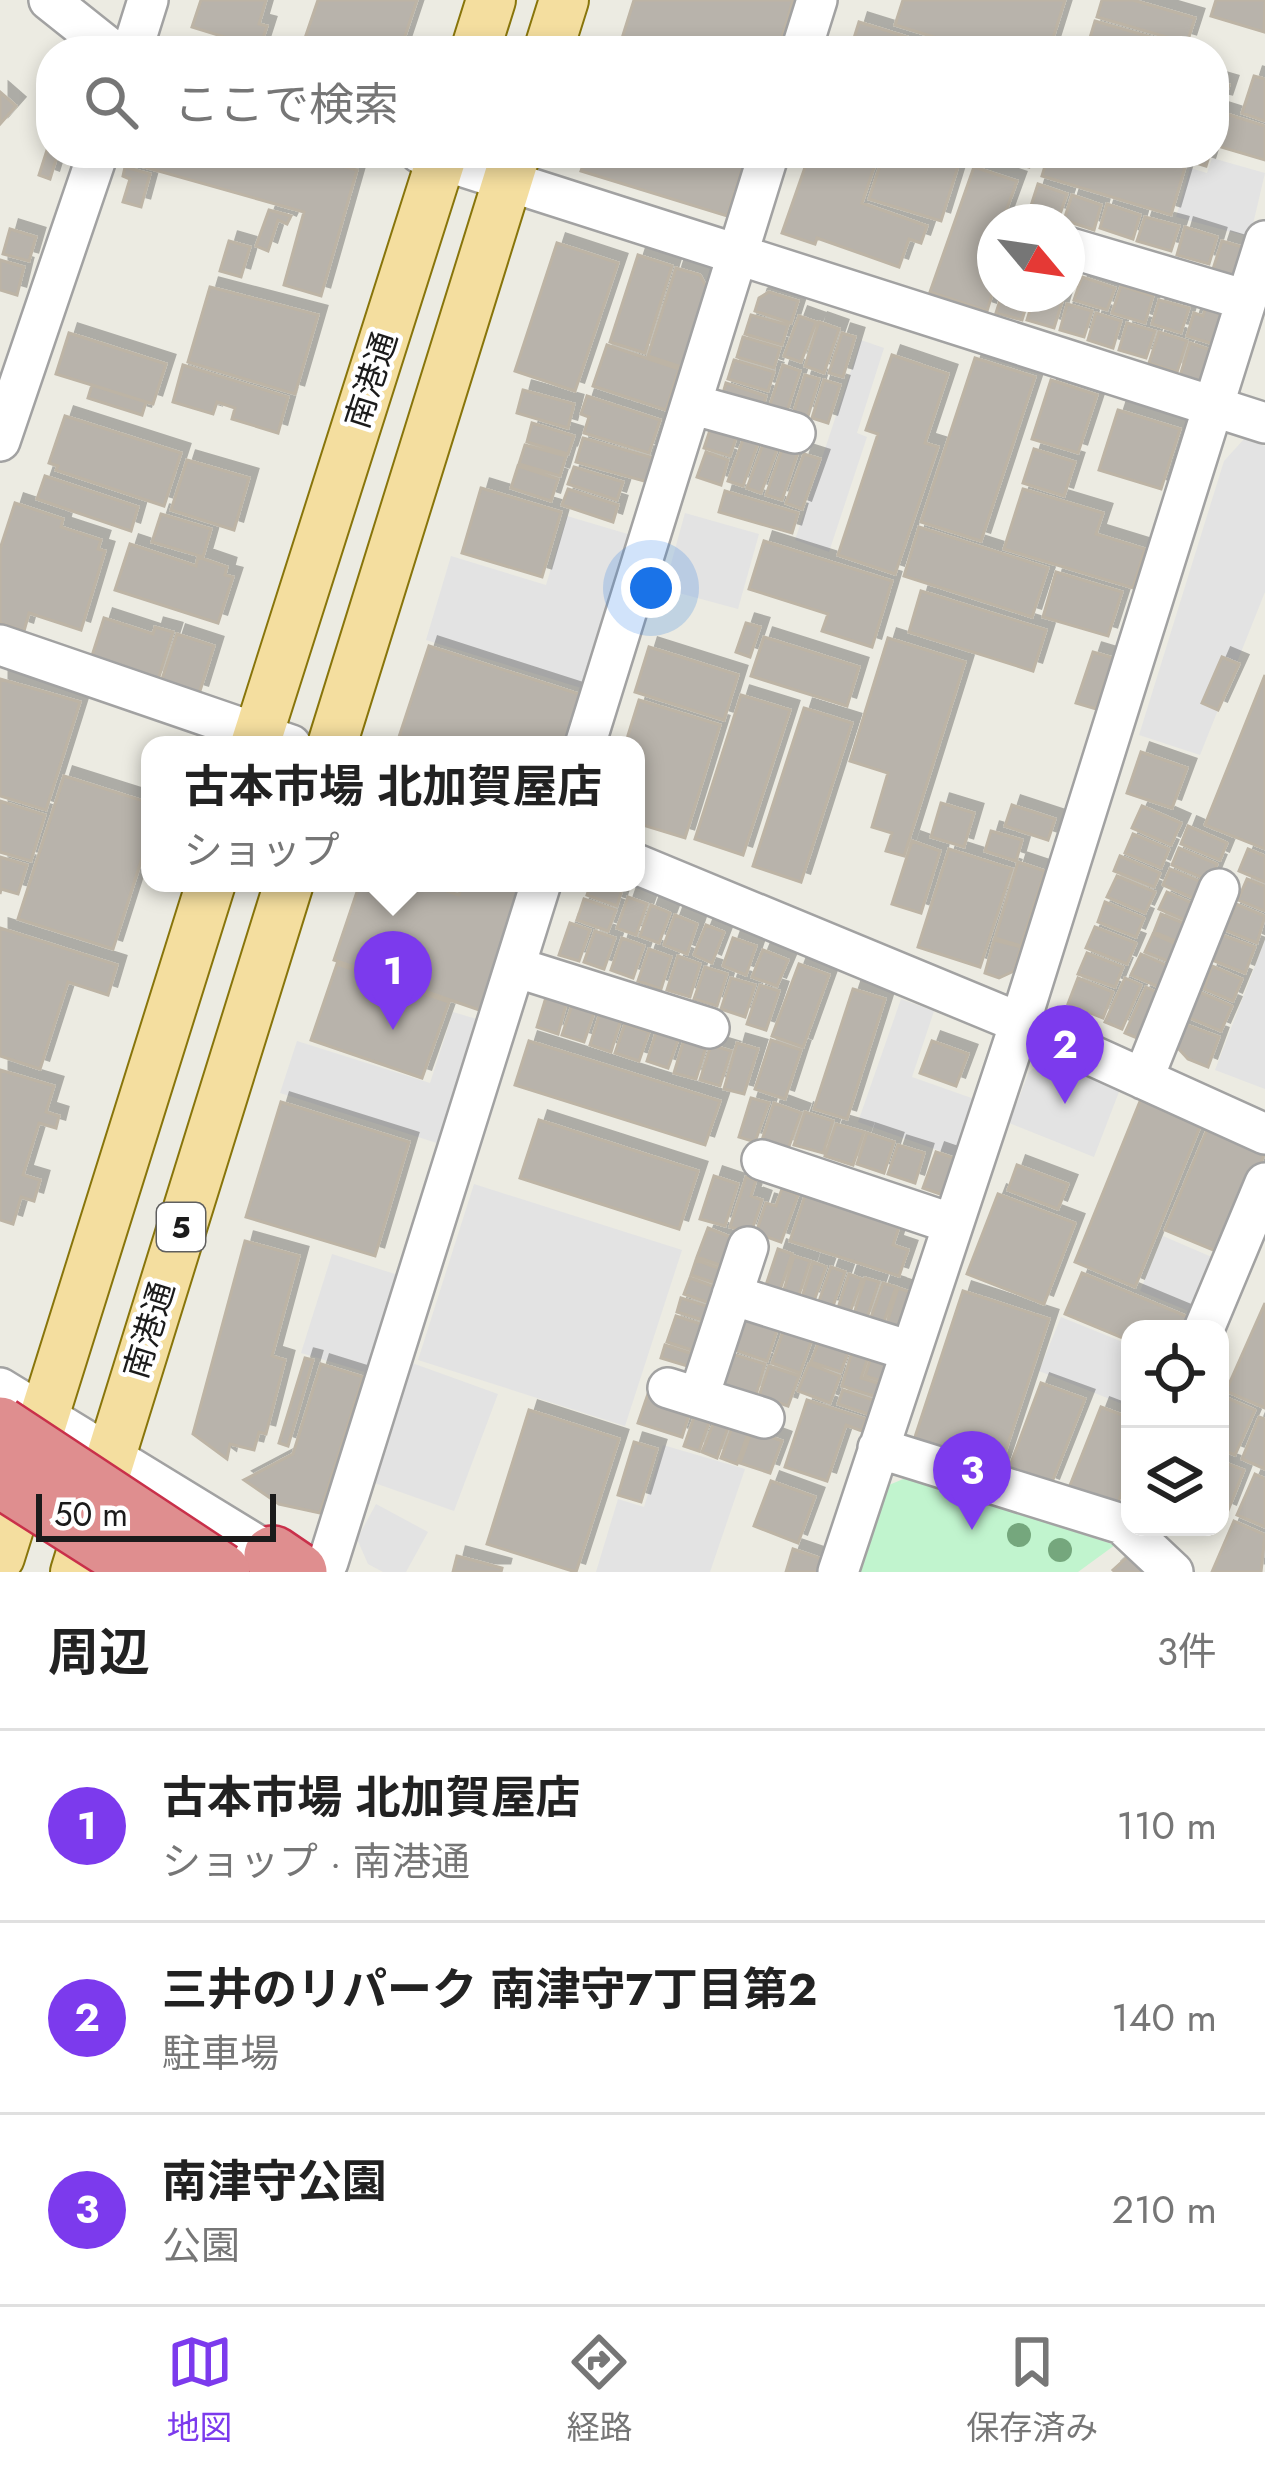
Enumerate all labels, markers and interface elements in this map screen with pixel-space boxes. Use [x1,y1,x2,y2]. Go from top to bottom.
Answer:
search box [36,36,1229,168]
icon: search [78,69,144,135]
text: ここで検索 [174,72,399,137]
north arrow [977,204,1085,312]
street label: 南港通 [333,326,409,434]
your location [621,558,681,618]
popup [141,736,645,892]
text: 古本市場 北加賀屋店 [184,754,602,819]
text: ショップ [184,822,340,879]
pin: 1 [354,931,432,1030]
pin: 2 [1026,1005,1104,1104]
road number: 5 [157,1203,205,1251]
street label: 南港通 [112,1276,186,1384]
map controls [1121,1320,1229,1536]
button: locate [1121,1320,1229,1428]
button: layers [1121,1428,1229,1536]
pin: 3 [933,1431,1011,1530]
scale bar [36,1488,276,1541]
text: 50 m [54,1491,128,1538]
text: 周辺 [48,1615,150,1689]
text: 3件 [1157,1623,1217,1680]
text: 古本市場 北加賀屋店 [162,1765,581,1830]
text: 1 [77,1797,97,1854]
text: 110 m [1116,1797,1217,1854]
text: ショップ · 南港通 [162,1833,470,1890]
text: 三井のリパーク 南津守7丁目第2 [162,1957,817,2022]
text: 2 [74,1989,100,2046]
text: 140 m [1111,1989,1217,2046]
text: 駐車場 [162,2025,279,2082]
text: 南津守公園 [162,2149,387,2214]
text: 3 [75,2181,99,2238]
text: 210 m [1112,2181,1217,2238]
text: 公園 [162,2217,240,2274]
tab: 地図 [167,2329,233,2451]
tab: 経路 [566,2329,632,2451]
tab: 保存済み [966,2329,1098,2451]

